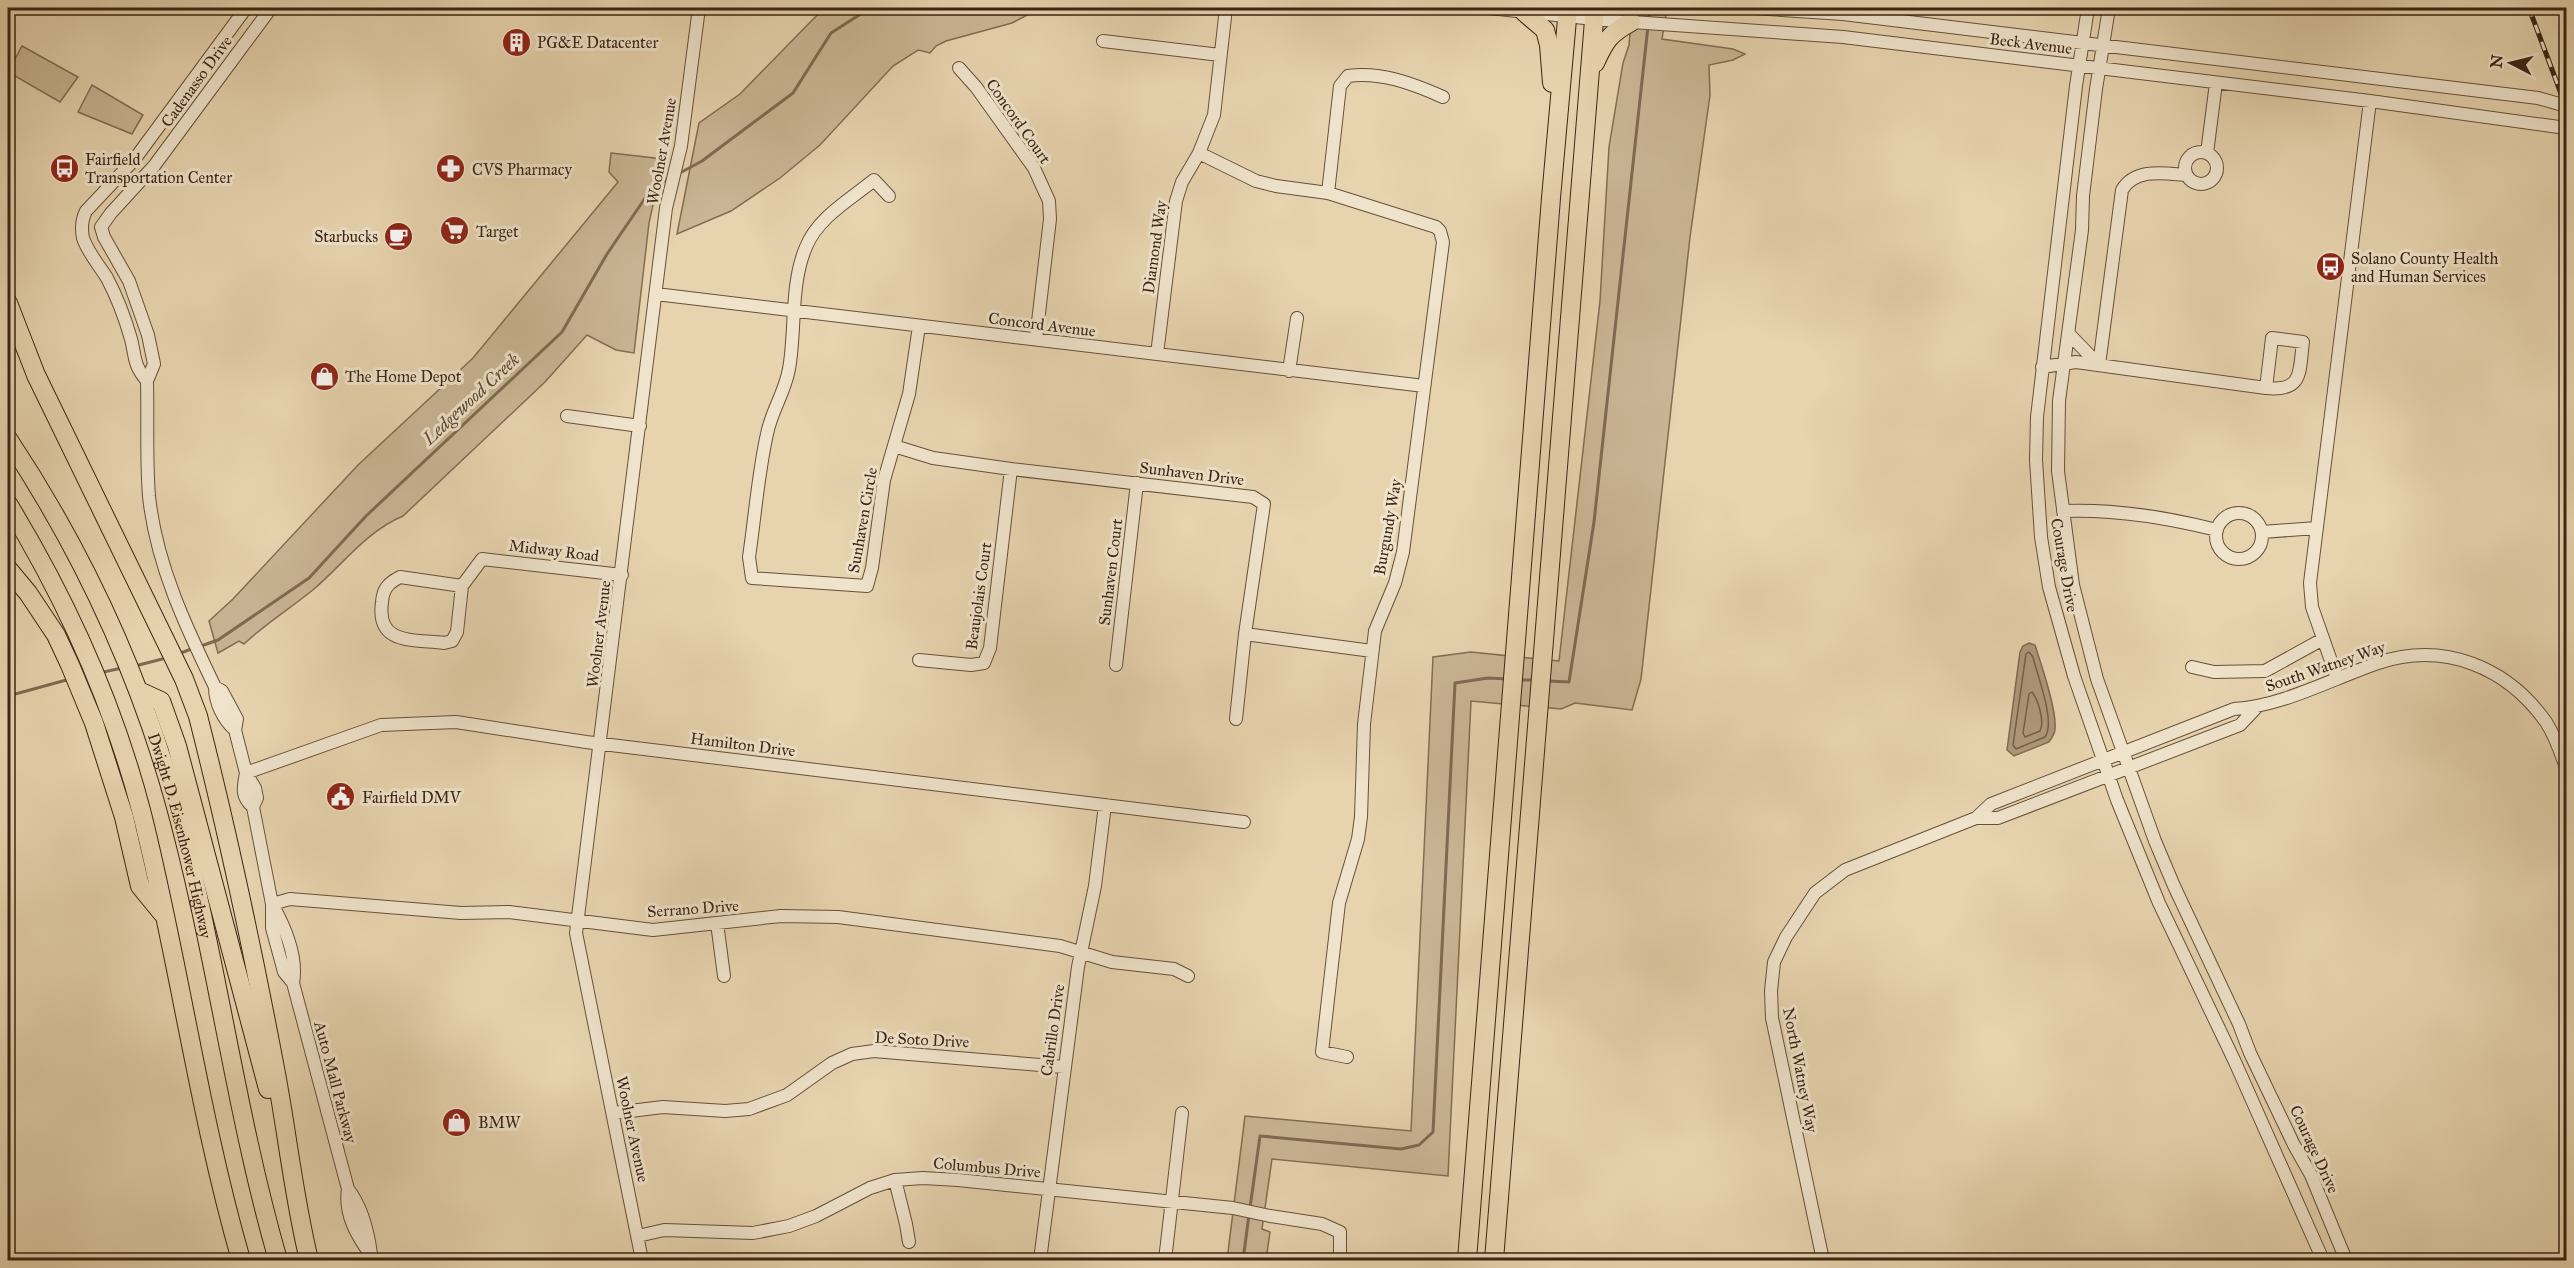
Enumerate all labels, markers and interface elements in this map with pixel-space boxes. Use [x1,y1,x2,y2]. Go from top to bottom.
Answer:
building icon: PG&E Datacenter [500,26,532,58]
street label: Beck Avenue [1989,29,2074,58]
street label: Cadenasso Drive [157,32,236,131]
place label: PG&E Datacenter [537,33,658,52]
north arrow [2481,33,2541,93]
text: N [2486,53,2507,69]
street label: Concord Court [982,75,1055,168]
street label: Woolner Avenue [643,96,680,206]
place label: Fairfield Transportation Center [85,150,232,187]
bus stop icon: Fairfield Transportation Center [48,152,80,184]
pharmacy icon: CVS Pharmacy [435,153,467,185]
place label: CVS Pharmacy [472,160,572,179]
street label: Diamond Way [1139,199,1171,295]
supermarket icon: Target [439,215,471,247]
cafe icon: Starbucks [383,220,415,252]
place label: Target [476,222,519,242]
place label: Starbucks [314,227,378,246]
place label: Solano County Health and Human Services [2351,249,2499,286]
bus stop icon: Solano County Health and Human Services [2314,251,2346,283]
street label: Concord Avenue [987,308,1097,341]
water label: Ledgewood Creek [417,349,524,450]
shop icon: The Home Depot [308,360,340,392]
place label: The Home Depot [345,367,462,386]
street label: Sunhaven Drive [1139,458,1246,489]
street label: Sunhaven Circle [844,465,881,574]
street label: Burgundy Way [1370,477,1406,577]
street label: Sunhaven Court [1095,517,1127,627]
street label: Courage Drive [2046,517,2082,614]
street label: Midway Road [508,536,600,565]
street label: Beaujolais Court [962,541,996,651]
street label: Woolner Avenue [582,579,615,689]
street label: South Watney Way [2263,637,2388,696]
street label: Hamilton Drive [689,729,797,760]
street label: Dwight D. Eisenhower Highway [144,731,216,940]
public building icon: Fairfield DMV [325,781,357,813]
place label: Fairfield DMV [362,788,462,807]
street label: Serrano Drive [647,896,740,921]
street label: Cabrillo Drive [1037,982,1068,1077]
street label: North Watney Way [1779,1006,1822,1135]
street label: Auto Mall Parkway [310,1018,361,1146]
street label: De Soto Drive [874,1028,970,1051]
street label: Woolner Avenue [612,1074,653,1184]
street label: Courage Drive [2285,1102,2343,1197]
shop icon: BMW [441,1106,473,1138]
place label: BMW [478,1113,521,1132]
street label: Columbus Drive [932,1153,1042,1182]

